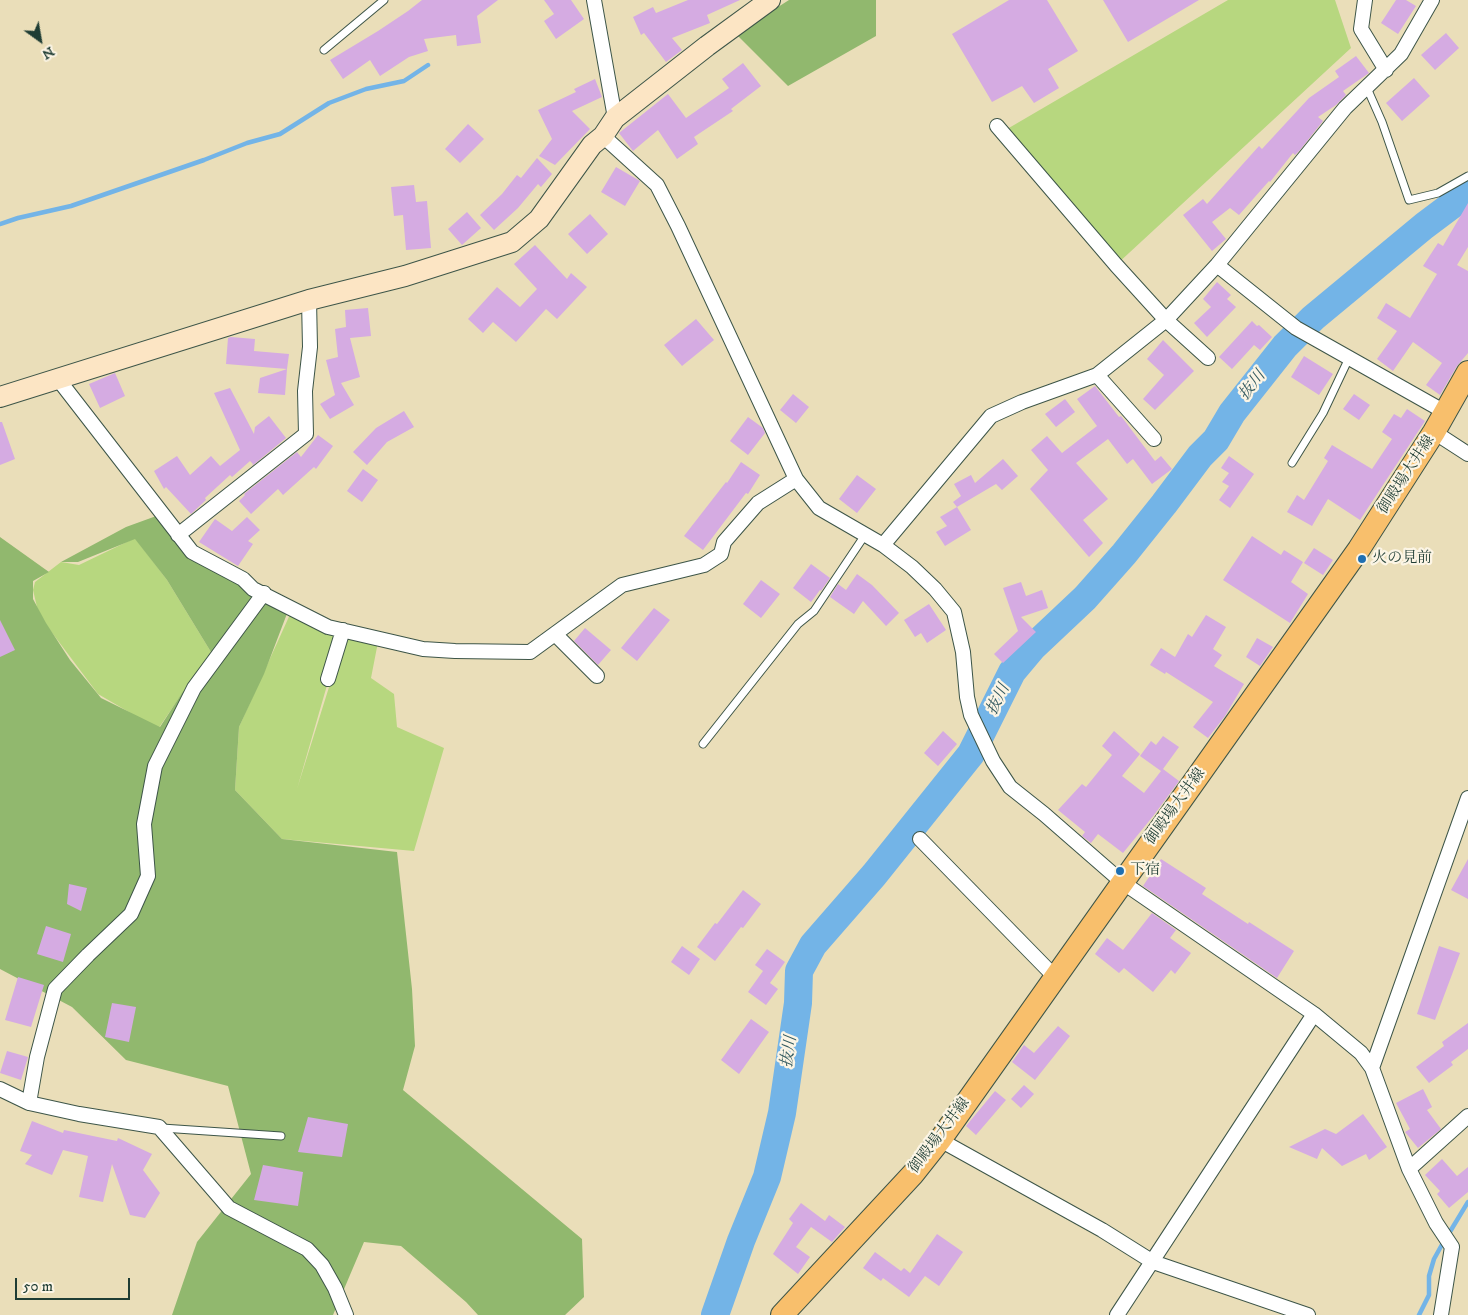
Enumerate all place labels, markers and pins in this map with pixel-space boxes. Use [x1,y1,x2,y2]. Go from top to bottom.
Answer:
place label: 火の見前 [1372,550,1432,568]
marker: 火の見前 [1356,553,1368,565]
place label: 下宿 [1130,862,1160,880]
marker: 下宿 [1114,865,1126,877]

